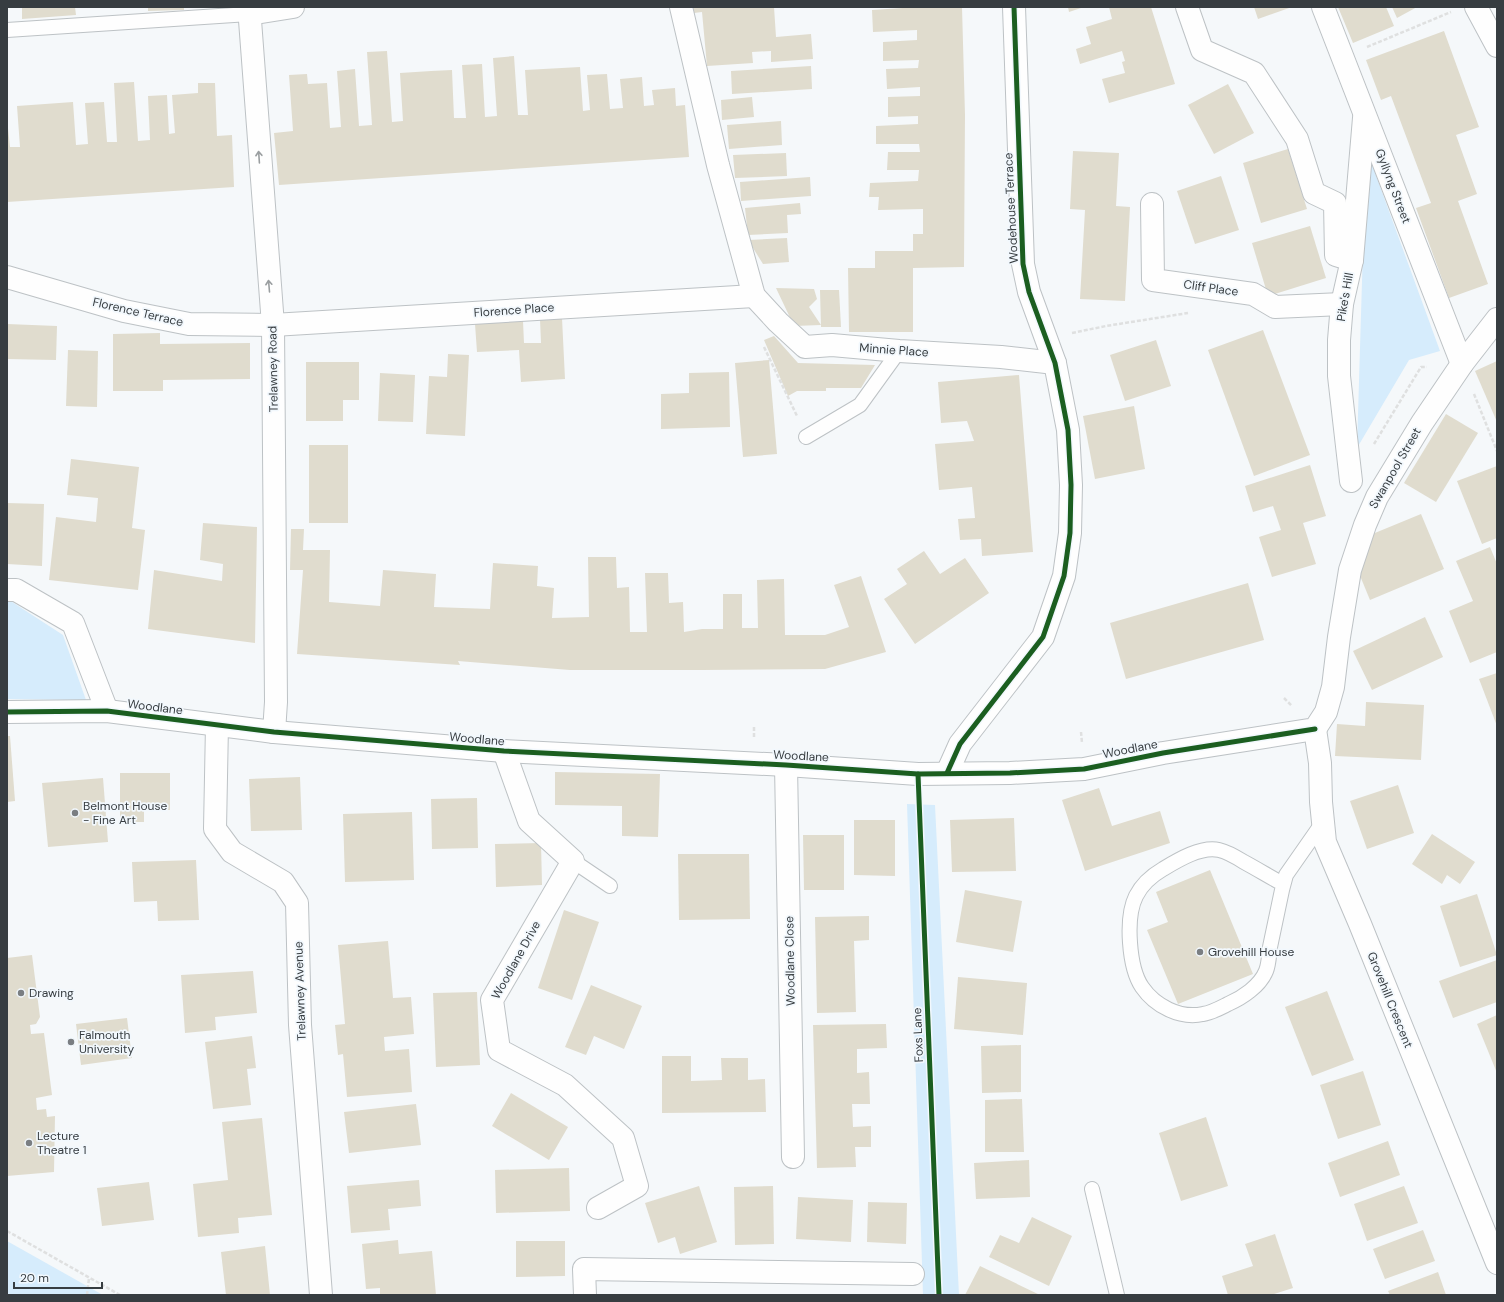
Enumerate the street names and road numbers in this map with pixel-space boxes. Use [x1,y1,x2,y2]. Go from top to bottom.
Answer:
street label: Gyllyng Street [1371,146,1415,226]
street label: Wodehouse Terrace [1000,152,1022,264]
street label: Pike's Hill [1333,271,1357,323]
street label: Cliff Place [1182,276,1240,300]
street label: Florence Terrace [91,294,185,330]
street label: Florence Place [473,299,555,321]
street label: Trelawney Road [264,326,282,412]
street label: Minnie Place [859,340,929,360]
street label: Swanpool Street [1365,424,1425,511]
street label: Woodlane [126,696,184,718]
street label: Woodlane [449,729,506,749]
street label: Woodlane [1101,736,1159,762]
street label: Woodlane [773,747,829,765]
street label: Woodlane Close [781,916,799,1006]
street label: Woodlane Drive [488,918,544,1002]
street label: Trelawney Avenue [290,941,310,1041]
street label: Grovehill Crescent [1363,950,1417,1051]
street label: Foxs Lane [909,1007,927,1063]

